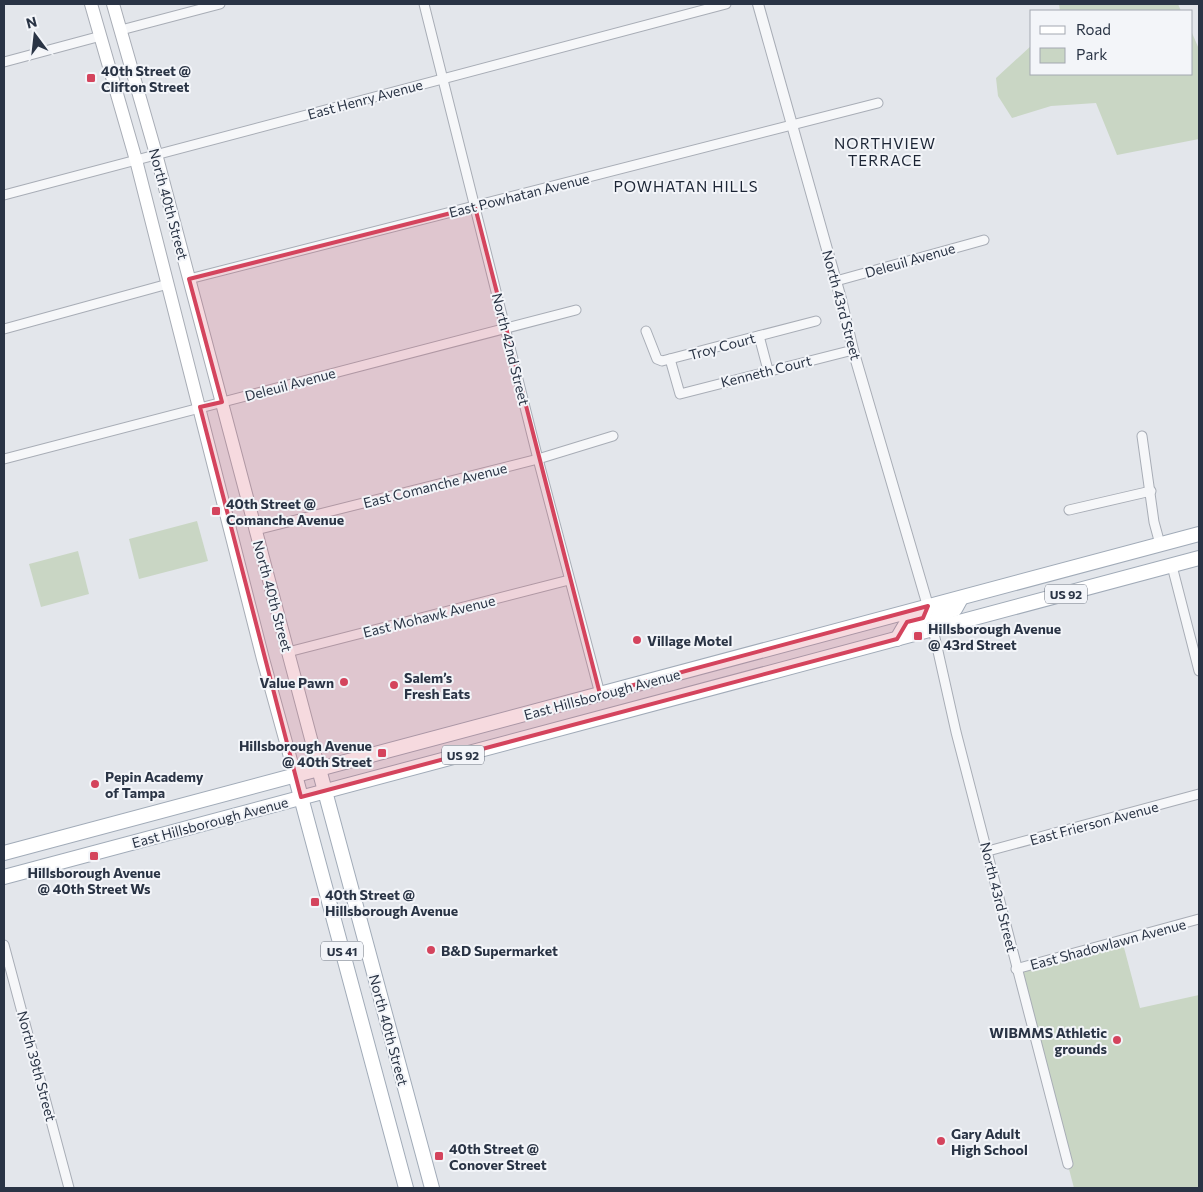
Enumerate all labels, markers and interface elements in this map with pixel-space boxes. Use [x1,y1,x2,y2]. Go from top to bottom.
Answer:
north arrow [10,10,60,60]
legend [1030,10,1193,75]
text: N [24,12,39,32]
text: Road [1076,20,1111,38]
text: Park [1076,45,1107,63]
place label: 40th Street @ Clifton Street [101,62,192,95]
marker: 40th Street @ Clifton Street [85,72,97,84]
street label: East Henry Avenue [306,75,424,123]
district label: NORTHVIEW TERRACE [834,134,936,169]
street label: North 40th Street [146,146,192,262]
street label: East Powhatan Avenue [447,169,591,221]
district label: POWHATAN HILLS [613,177,759,195]
street label: Deleuil Avenue [863,239,957,281]
street label: North 43rd Street [819,248,865,362]
street label: North 42nd Street [489,291,533,407]
street label: Troy Court [687,329,757,363]
street label: Kenneth Court [719,351,813,391]
street label: Deleuil Avenue [243,364,337,404]
street label: East Comanche Avenue [361,459,509,511]
place label: 40th Street @ Comanche Avenue [226,495,344,528]
marker: 40th Street @ Comanche Avenue [210,505,222,517]
street label: North 40th Street [250,538,296,654]
road number: US 92 [1045,584,1087,604]
street label: East Mohawk Avenue [361,591,497,641]
place label: Hillsborough Avenue @ 43rd Street [928,620,1061,653]
marker: Hillsborough Avenue @ 43rd Street [912,630,924,642]
place label: Village Motel [647,632,732,649]
marker: Village Motel [631,634,643,646]
street label: East Hillsborough Avenue [522,665,682,723]
place label: Salem’s Fresh Eats [404,669,471,702]
place label: Value Pawn [260,674,334,691]
marker: Value Pawn [338,676,350,688]
marker: Salem’s Fresh Eats [388,679,400,691]
place label: Hillsborough Avenue @ 40th Street [239,737,372,770]
road number: US 92 [442,746,484,764]
marker: Hillsborough Avenue @ 40th Street [376,747,388,759]
place label: Pepin Academy of Tampa [105,768,204,801]
marker: Pepin Academy of Tampa [89,778,101,790]
street label: East Hillsborough Avenue [130,793,290,851]
street label: East Frierson Avenue [1028,798,1160,848]
street label: North 43rd Street [977,840,1021,954]
marker: Hillsborough Avenue @ 40th Street Ws [88,850,100,862]
place label: Hillsborough Avenue @ 40th Street Ws [27,864,161,897]
place label: 40th Street @ Hillsborough Avenue [325,886,458,919]
marker: 40th Street @ Hillsborough Avenue [309,896,321,908]
street label: East Shadowlawn Avenue [1028,915,1188,973]
road number: US 41 [321,941,363,960]
place label: B&D Supermarket [441,942,558,959]
marker: B&D Supermarket [425,944,437,956]
street label: North 40th Street [366,972,412,1088]
street label: North 39th Street [14,1009,60,1123]
place label: WIBMMS Athletic grounds [989,1024,1107,1057]
marker: WIBMMS Athletic grounds [1111,1034,1123,1046]
place label: Gary Adult High School [951,1125,1028,1158]
marker: Gary Adult High School [935,1135,947,1147]
place label: 40th Street @ Conover Street [449,1140,547,1173]
marker: 40th Street @ Conover Street [433,1150,445,1162]

